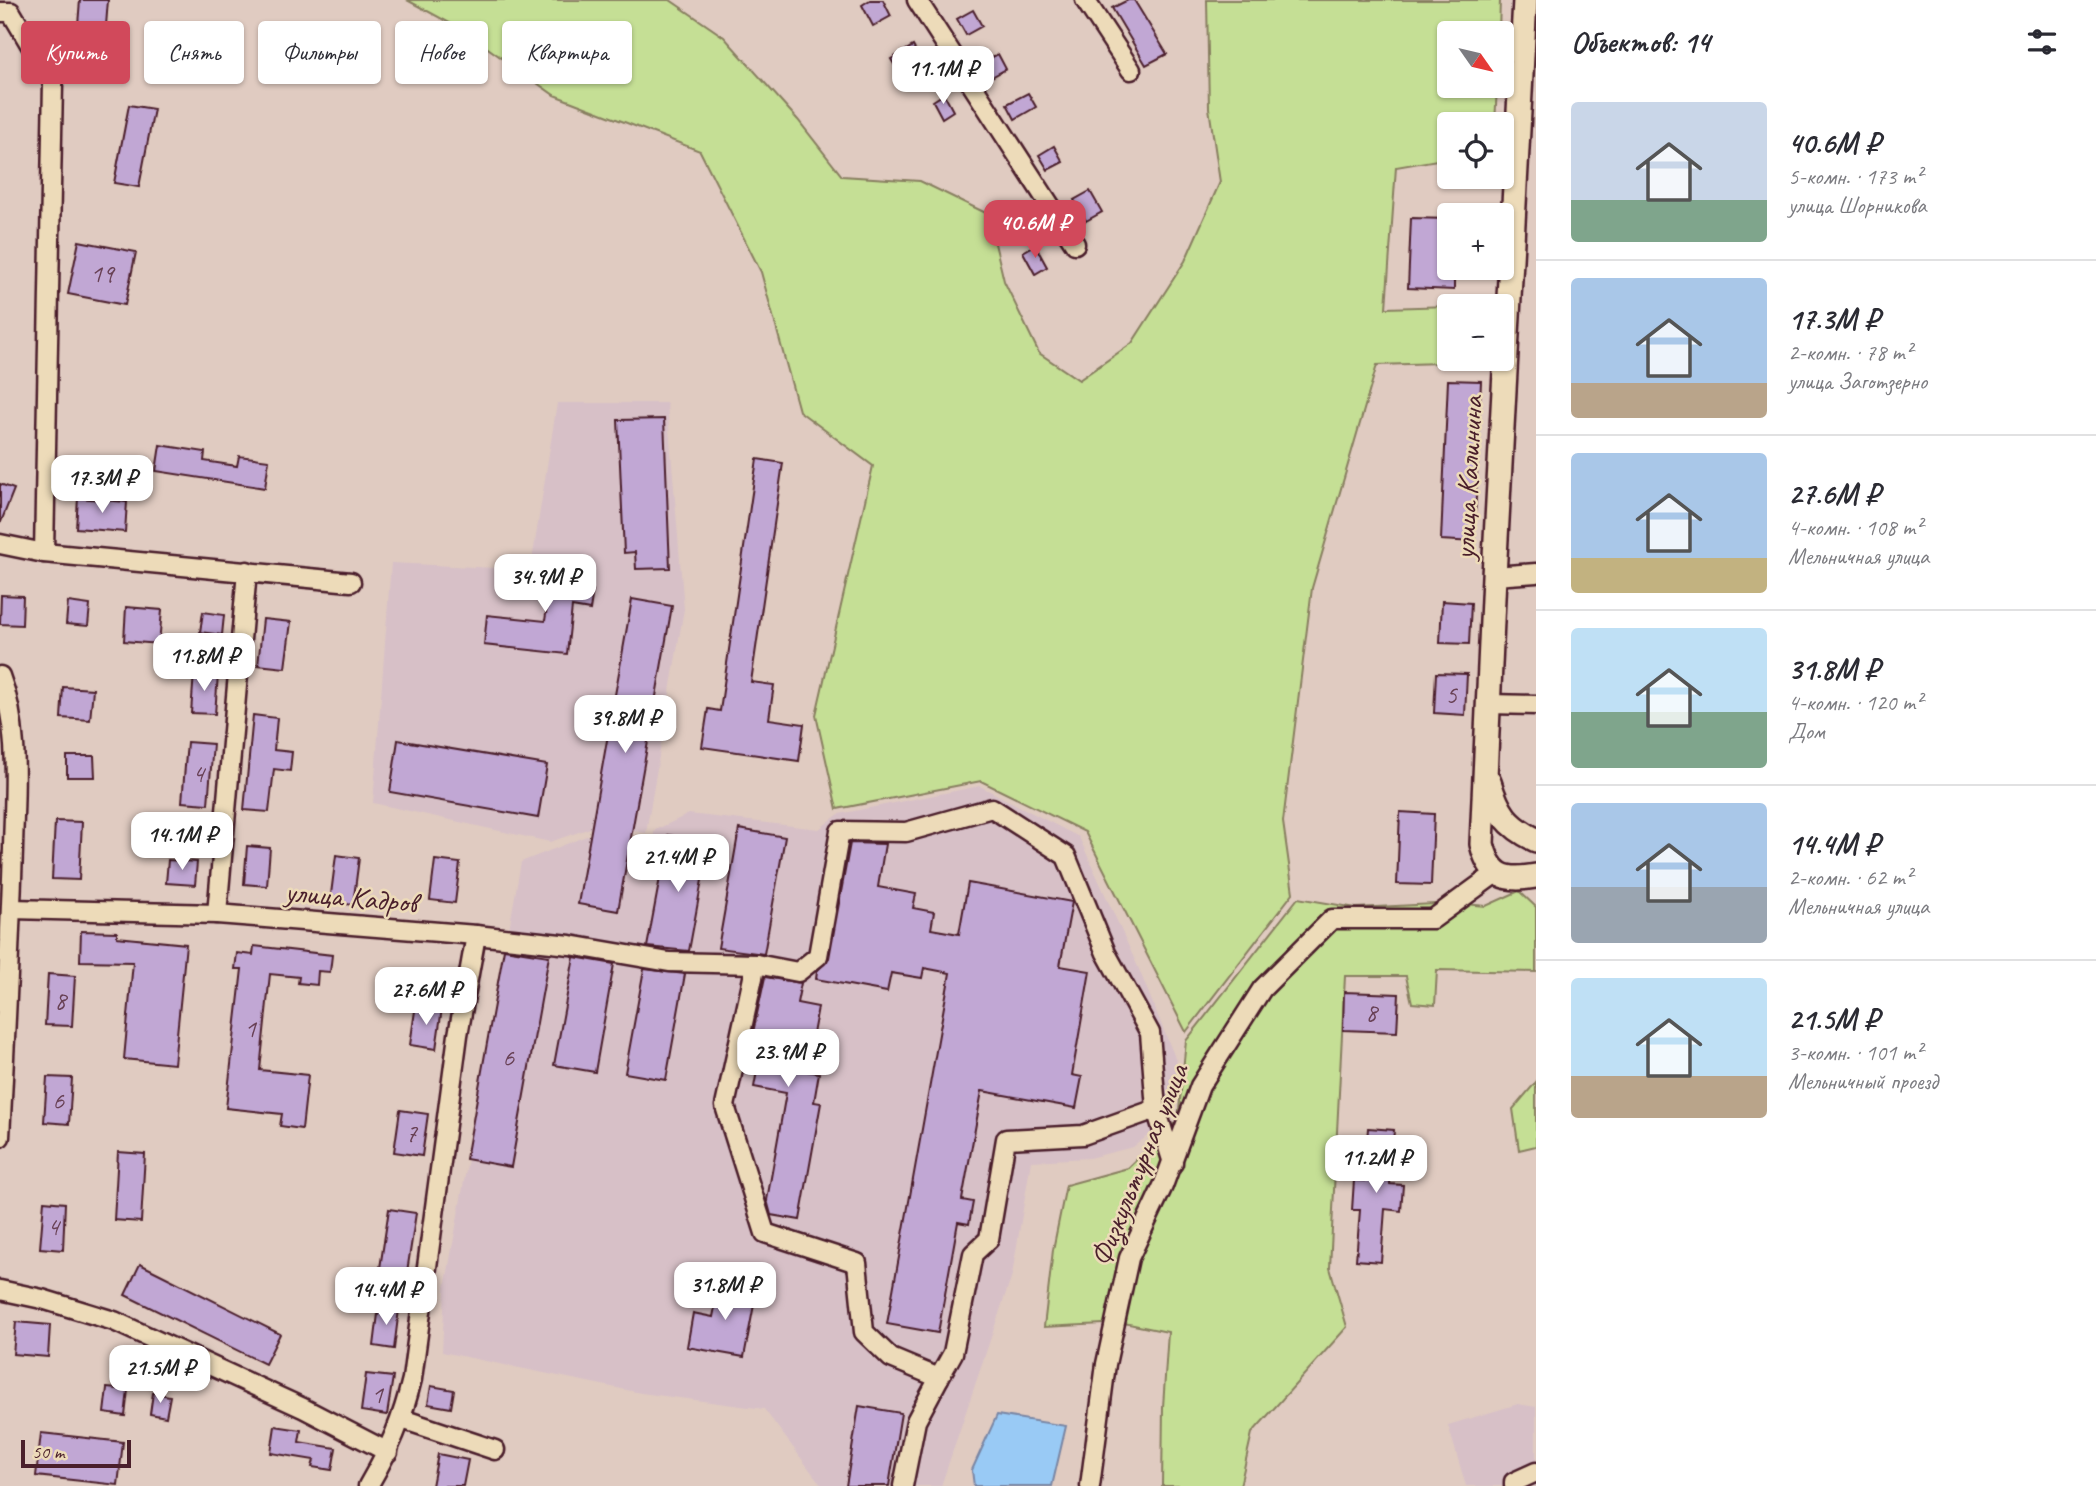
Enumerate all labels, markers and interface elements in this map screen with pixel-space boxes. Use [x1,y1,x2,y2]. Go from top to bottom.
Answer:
chip: Купить [21,21,130,84]
chip: Снять [144,21,244,84]
chip: Фильтры [258,21,381,84]
chip: Новое [395,21,488,84]
chip: Квартира [502,21,632,84]
north arrow [1437,21,1514,98]
map controls [1437,21,1514,371]
text: Объектов: 14 [1571,23,1710,61]
icon: filters [2023,23,2061,61]
pin: 11.1M ₽ [878,46,1008,106]
text: 11.1M ₽ [908,54,978,83]
button: locate [1437,112,1514,189]
text: 40.6M ₽ [1788,124,1880,162]
icon: home [1627,130,1711,214]
text: 5-комн. · 173 m² [1788,162,1922,191]
text: улица Шорникова [1788,191,1926,220]
pin: 40.6M ₽ [970,201,1100,260]
button: + [1437,203,1514,280]
text: 40.6M ₽ [1000,208,1070,237]
house number: 19 [90,257,116,290]
button: − [1437,294,1514,371]
text: 17.3M ₽ [1788,300,1879,338]
icon: home [1627,306,1711,390]
text: 2-комн. · 78 m² [1788,338,1912,367]
text: улица Заготзерно [1788,367,1927,396]
street label: улица Калинина [1445,393,1491,563]
pin: 17.3M ₽ [37,456,167,515]
text: 17.3M ₽ [67,463,137,492]
text: 27.6M ₽ [1788,475,1880,513]
icon: home [1627,481,1711,565]
text: 4-комн. · 108 m² [1788,513,1922,542]
text: Мельничная улица [1788,542,1929,571]
pin: 34.9M ₽ [480,554,610,614]
text: 34.9M ₽ [510,562,580,591]
pin: 11.8M ₽ [139,634,269,693]
text: 11.8M ₽ [169,641,239,670]
text: 31.8M ₽ [1788,650,1879,688]
icon: home [1627,656,1711,740]
house number: 5 [1445,678,1458,711]
text: 4-комн. · 120 m² [1788,688,1922,717]
pin: 39.8M ₽ [560,696,690,755]
text: 39.8M ₽ [590,703,660,732]
text: Дом [1788,717,1825,746]
house number: 4 [192,757,206,790]
pin: 14.1M ₽ [117,812,247,872]
text: 14.1M ₽ [147,820,217,849]
text: 14.4M ₽ [1788,825,1879,863]
icon: home [1627,831,1711,915]
pin: 21.4M ₽ [613,834,743,894]
text: 21.4M ₽ [643,842,713,871]
text: 2-комн. · 62 m² [1788,863,1912,892]
street label: улица Кадров [282,872,424,922]
text: Мельничная улица [1788,892,1929,921]
pin: 27.6M ₽ [361,968,491,1027]
text: 27.6M ₽ [391,975,461,1004]
house number: 8 [54,984,68,1017]
house number: 8 [1365,996,1379,1029]
text: 21.5M ₽ [1788,1000,1879,1038]
icon: home [1627,1006,1711,1090]
house number: 1 [244,1012,257,1045]
pin: 23.9M ₽ [723,1030,853,1089]
text: 23.9M ₽ [753,1037,823,1066]
text: 3-комн. · 101 m² [1788,1038,1922,1067]
house number: 6 [502,1041,515,1074]
street label: Физкультурная улица [1081,1056,1198,1272]
text: Мельничный проезд [1788,1067,1938,1096]
house number: 6 [52,1084,65,1117]
house number: 7 [405,1117,418,1150]
pin: 11.2M ₽ [1311,1136,1441,1195]
text: 11.2M ₽ [1341,1143,1411,1172]
house number: 4 [47,1210,61,1243]
pin: 31.8M ₽ [660,1262,790,1322]
pin: 14.4M ₽ [321,1268,451,1327]
text: 31.8M ₽ [690,1270,760,1299]
text: 14.4M ₽ [351,1275,421,1304]
pin: 21.5M ₽ [95,1346,225,1405]
text: 21.5M ₽ [125,1353,195,1382]
house number: 1 [371,1378,384,1411]
scale bar [21,1437,131,1469]
text: 50 m [32,1440,64,1464]

